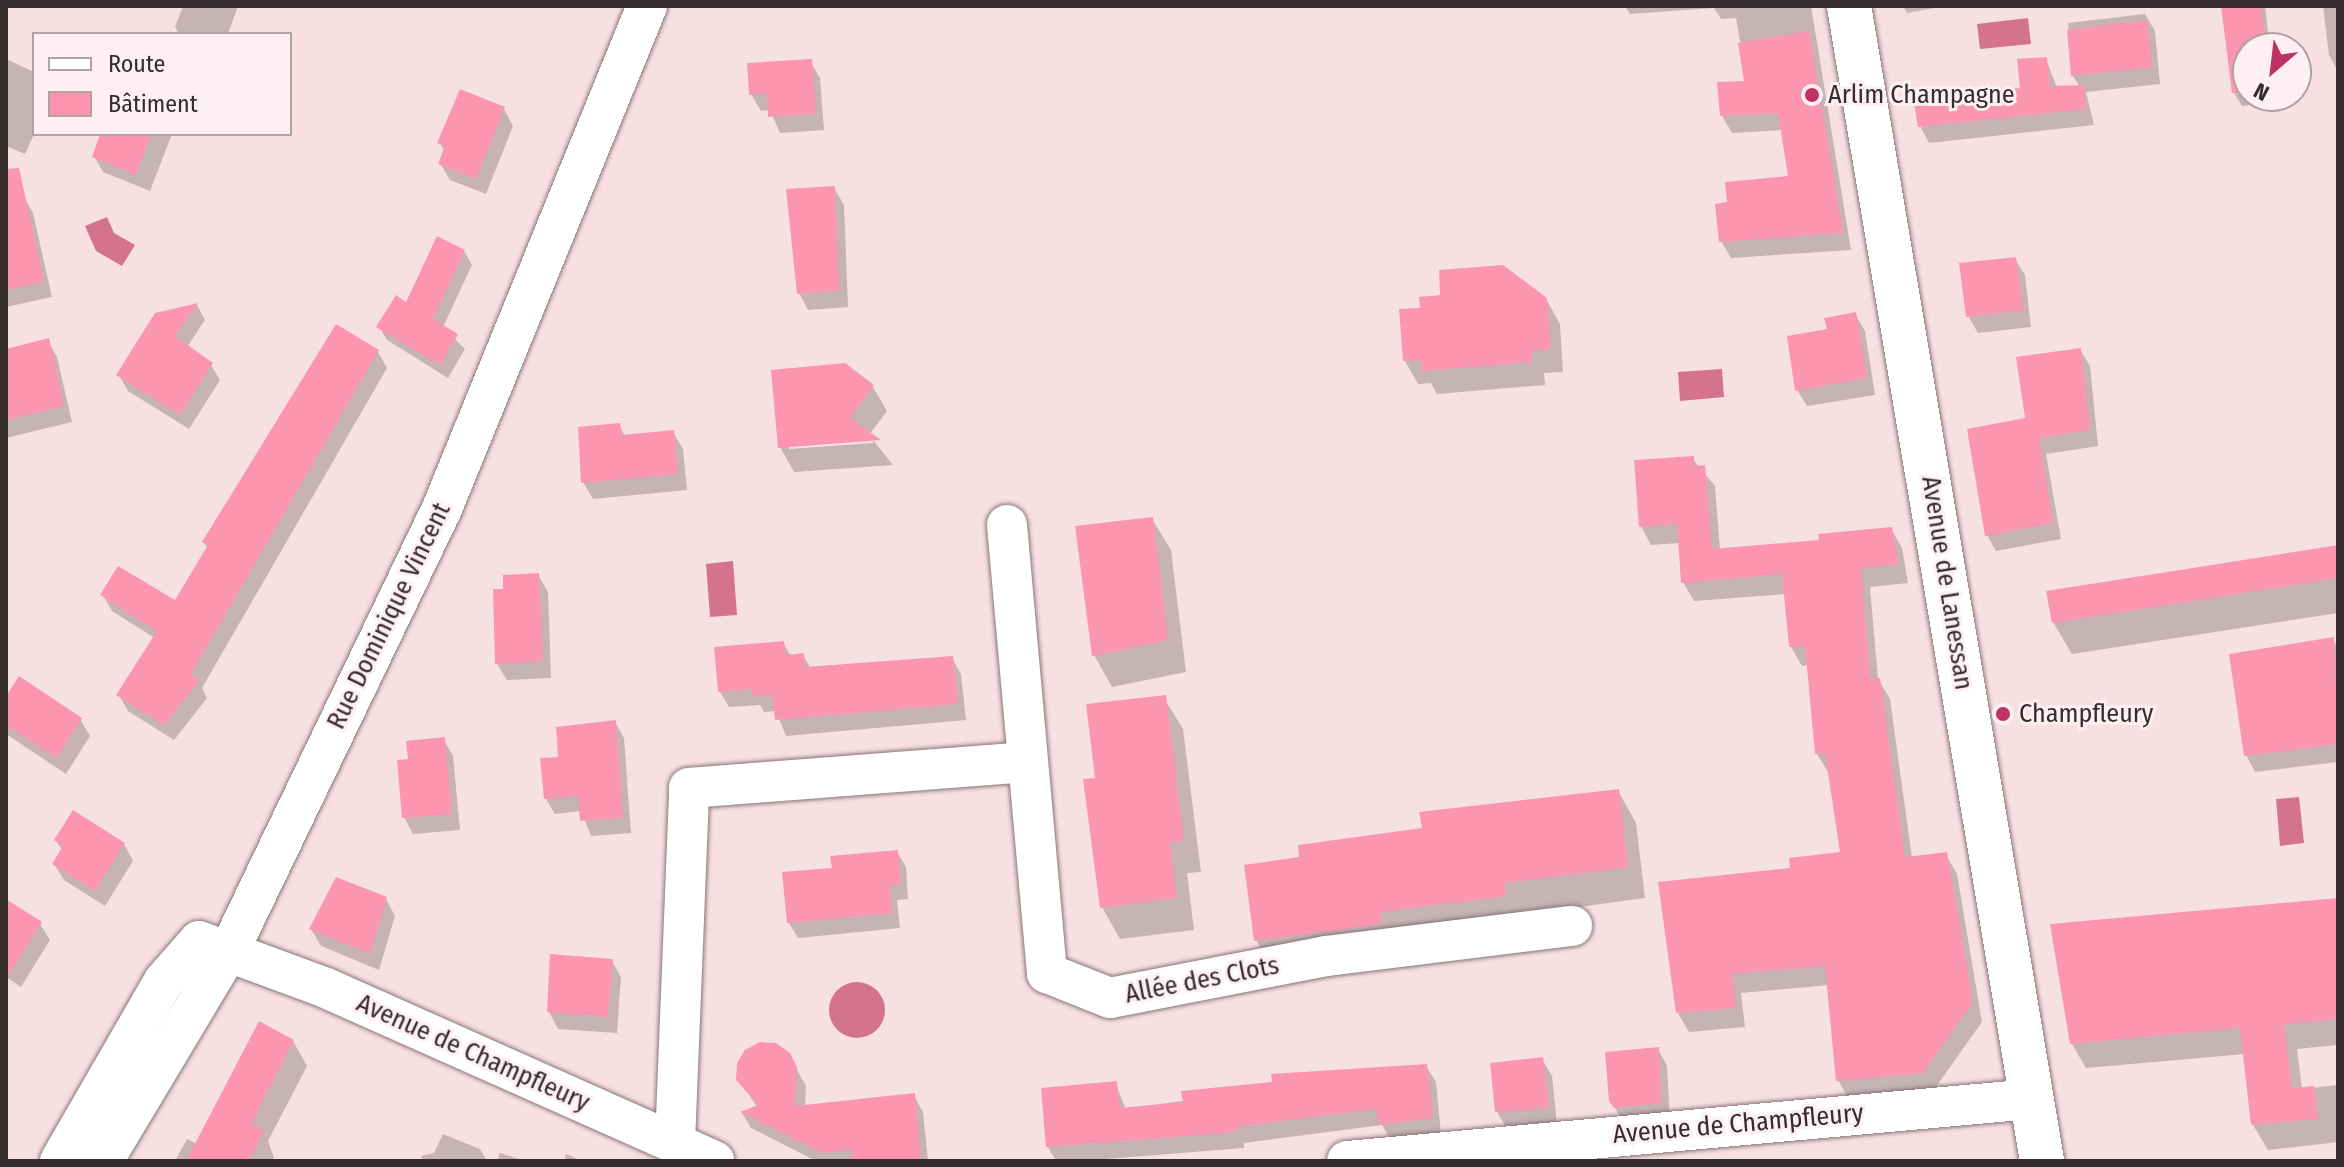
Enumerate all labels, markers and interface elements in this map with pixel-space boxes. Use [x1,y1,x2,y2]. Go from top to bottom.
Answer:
legend [32,32,292,136]
north arrow [2232,32,2312,112]
text: Route [108,50,165,78]
text: N [2249,77,2274,107]
place label: Arlim Champagne [1828,79,2014,111]
marker: Arlim Champagne [1803,86,1821,104]
text: Bâtiment [108,90,198,118]
street label: Avenue de Lanessan [1915,474,1979,692]
street label: Rue Dominique Vincent [321,498,457,734]
place label: Champfleury [2019,698,2153,730]
marker: Champfleury [1994,705,2012,723]
street label: Allée des Clots [1122,950,1282,1010]
street label: Avenue de Champfleury [352,988,594,1118]
street label: Avenue de Champfleury [1611,1097,1865,1151]

